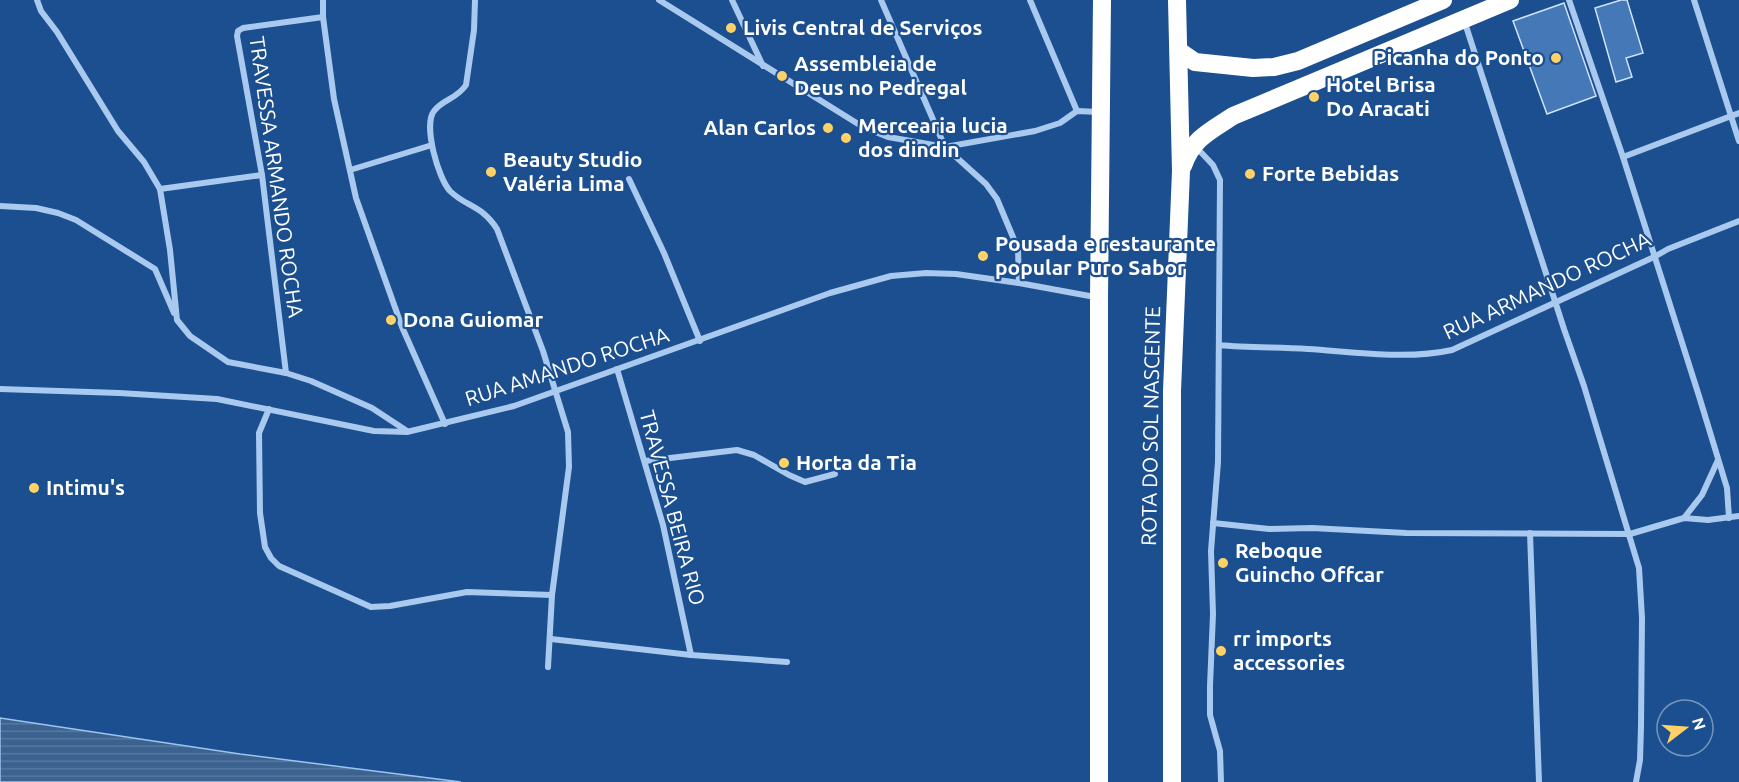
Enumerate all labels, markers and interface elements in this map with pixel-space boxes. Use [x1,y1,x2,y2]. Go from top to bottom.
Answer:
place label: Livis Central de Serviços [743,15,982,39]
marker: Livis Central de Serviços [724,21,738,35]
street label: TRAVESSA ARMANDO ROCHA [245,35,309,319]
place label: Picanha do Ponto [1373,45,1544,69]
place label: Assembleia de Deus no Pedregal [794,51,967,99]
marker: Picanha do Ponto [1549,51,1563,65]
marker: Assembleia de Deus no Pedregal [775,69,789,83]
place label: Hotel Brisa Do Aracati [1326,72,1436,120]
marker: Hotel Brisa Do Aracati [1307,90,1321,104]
place label: Mercearia lucia dos dindin [858,113,1008,161]
place label: Alan Carlos [703,115,816,139]
marker: Alan Carlos [821,121,835,135]
marker: Mercearia lucia dos dindin [839,131,853,145]
place label: Beauty Studio Valéria Lima [503,147,642,195]
place label: Forte Bebidas [1262,161,1399,185]
marker: Beauty Studio Valéria Lima [484,165,498,179]
marker: Forte Bebidas [1243,167,1257,181]
street label: RUA ARMANDO ROCHA [1439,226,1654,344]
place label: Pousada e restaurante popular Puro Sabor [995,231,1216,279]
marker: Pousada e restaurante popular Puro Sabor [976,249,990,263]
street label: ROTA DO SOL NASCENTE [1136,306,1164,546]
place label: Dona Guiomar [403,307,543,331]
marker: Dona Guiomar [384,313,398,327]
street label: RUA AMANDO ROCHA [462,322,672,410]
street label: TRAVESSA BEIRA RIO [635,408,711,608]
place label: Horta da Tia [796,450,917,474]
marker: Horta da Tia [777,456,791,470]
place label: Intimu's [46,475,125,499]
marker: Intimu's [27,481,41,495]
place label: Reboque Guincho Offcar [1235,538,1384,586]
marker: Reboque Guincho Offcar [1216,556,1230,570]
place label: rr imports accessories [1233,626,1345,674]
marker: rr imports accessories [1214,644,1228,658]
north arrow [1655,698,1715,758]
text: N [1689,715,1710,732]

